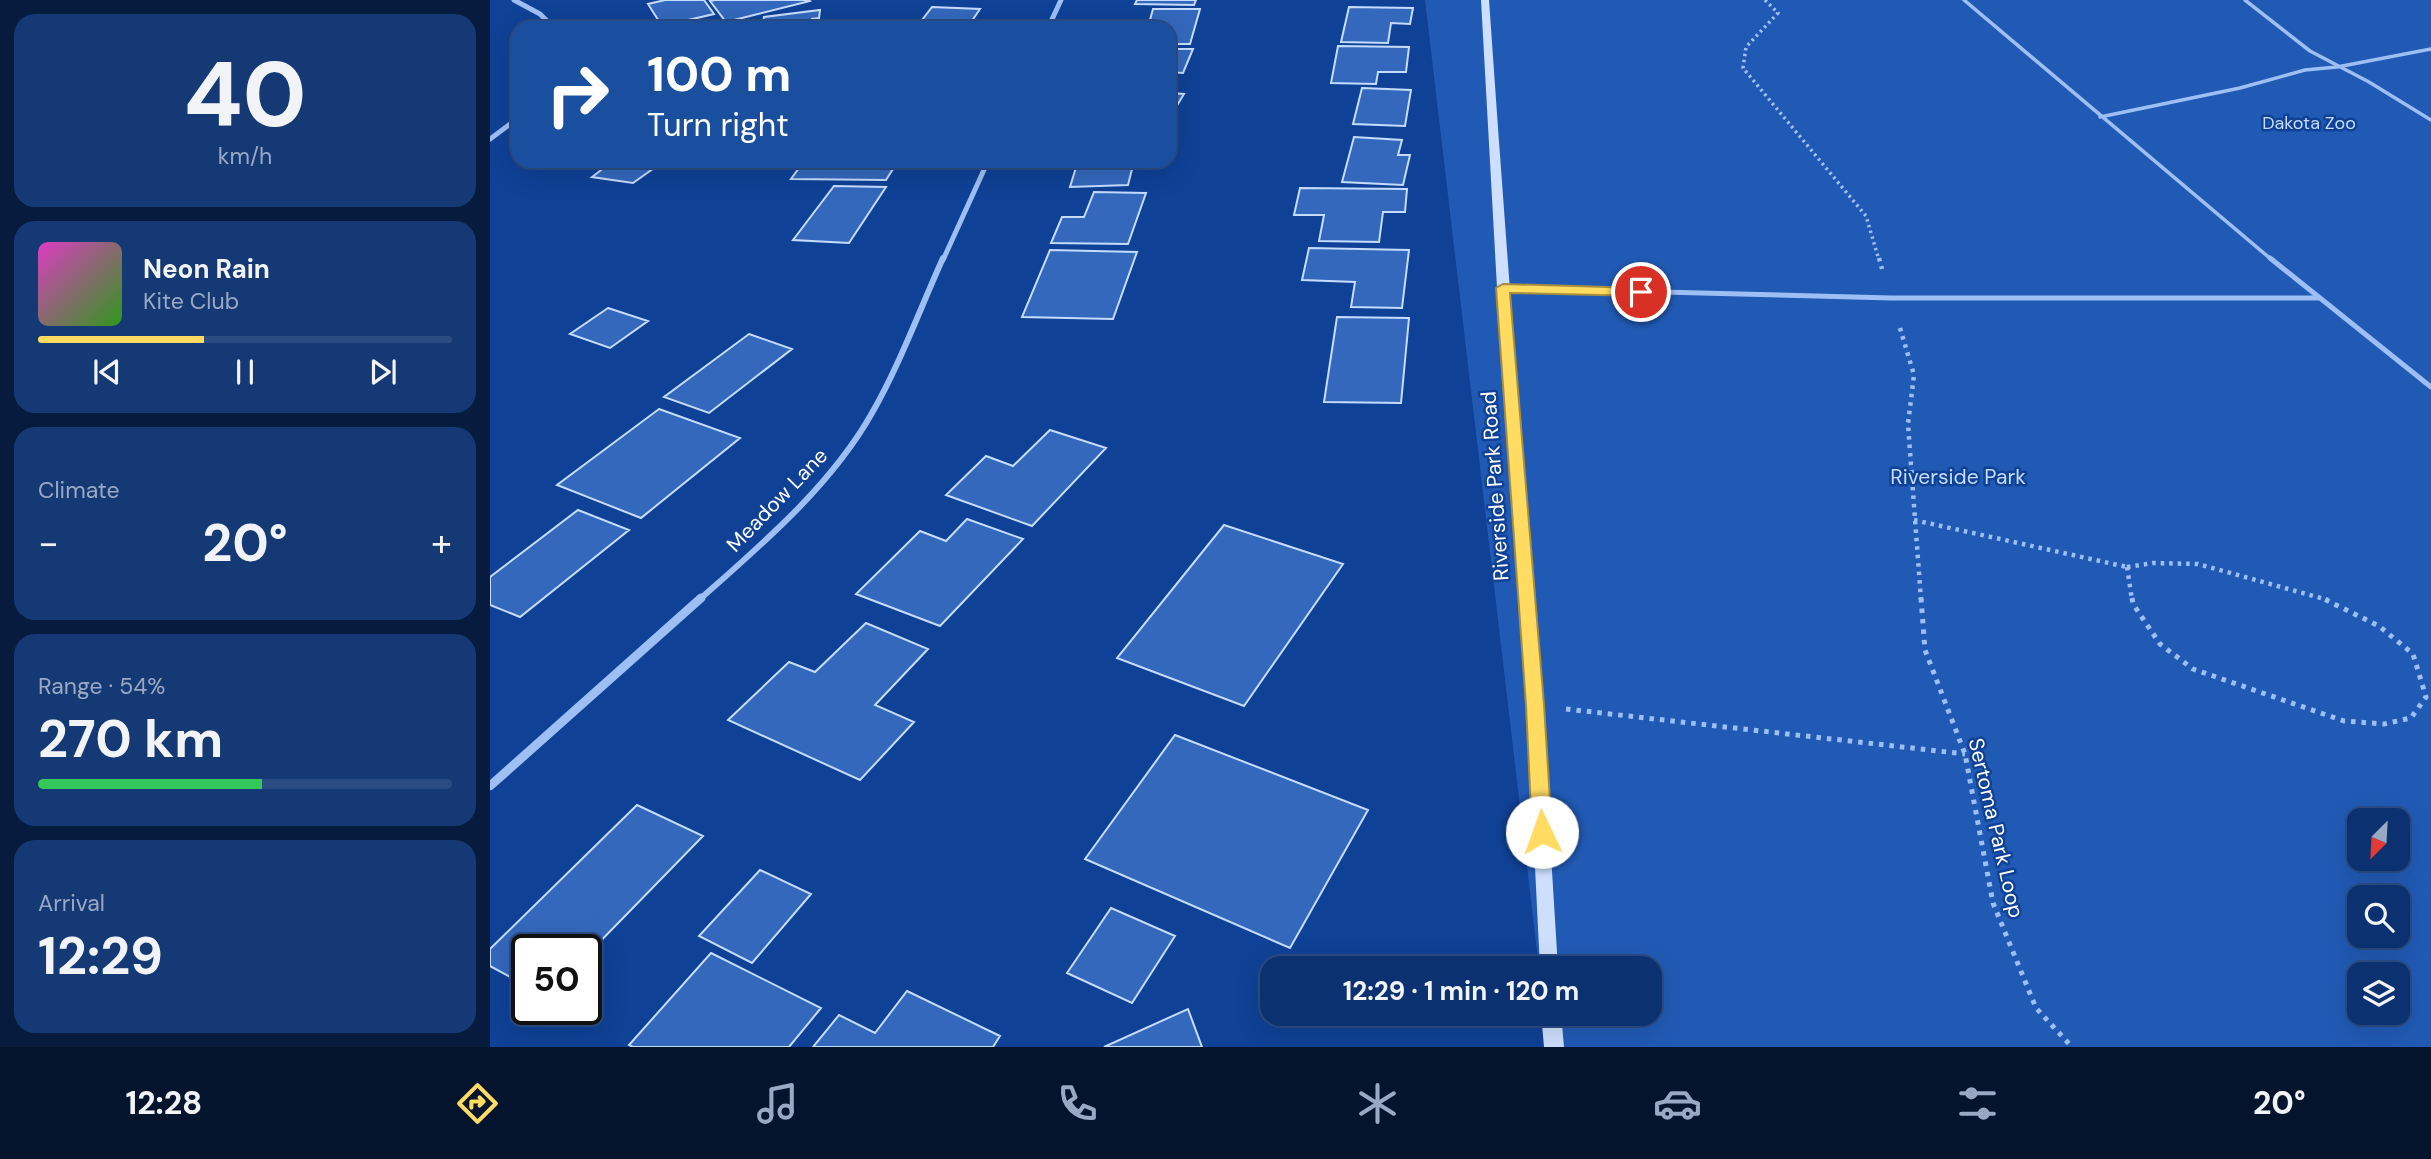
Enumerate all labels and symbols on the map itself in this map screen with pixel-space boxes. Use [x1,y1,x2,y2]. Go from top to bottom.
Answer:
park label: Dakota Zoo [2262,111,2356,135]
pin [1611,262,1671,322]
street label: Riverside Park Road [1474,390,1516,582]
street label: Meadow Lane [720,442,834,558]
park label: Riverside Park [1890,463,2026,491]
street label: Sertoma Park Loop [1962,735,2030,921]
position arrow [1505,795,1579,869]
north arrow [2347,808,2410,872]
speed limit sign: 50 [511,934,602,1025]

